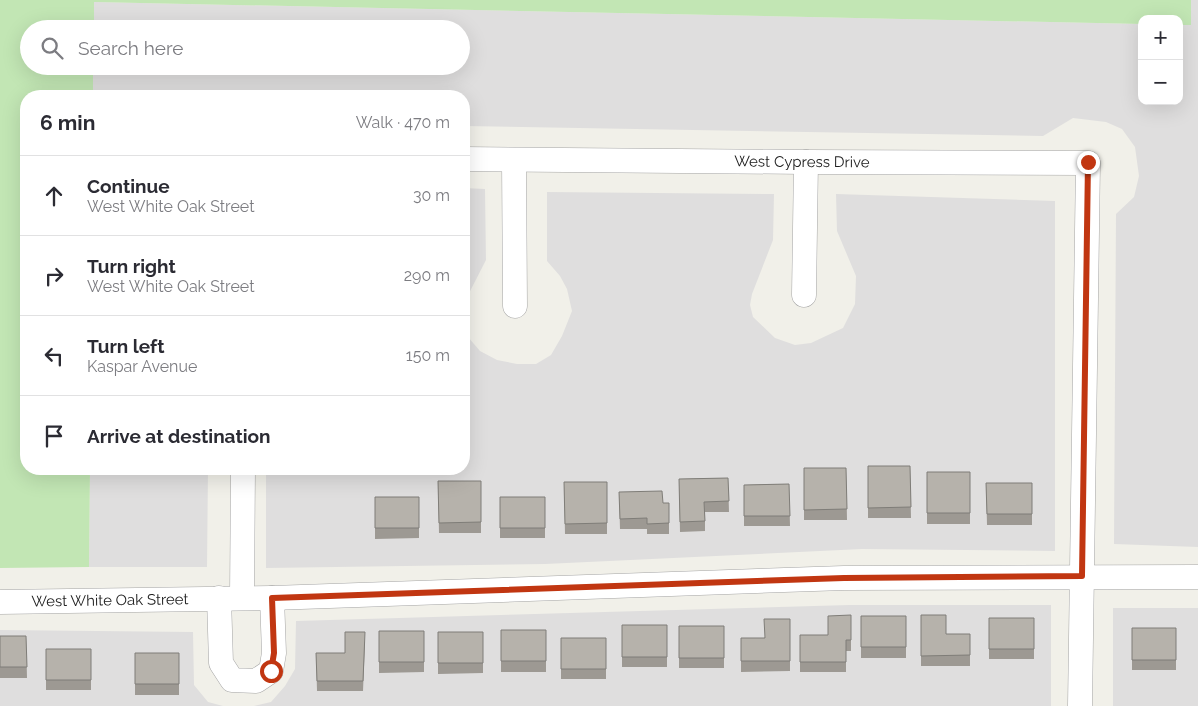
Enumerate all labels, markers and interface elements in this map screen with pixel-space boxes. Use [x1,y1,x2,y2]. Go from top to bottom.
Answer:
map controls [1138,15,1183,105]
button: + [1138,15,1183,60]
search box [20,20,470,75]
icon: search [38,34,66,62]
text: Search here [78,37,184,59]
button: − [1138,60,1183,105]
text: 6 min [40,110,95,135]
text: Walk · 470 m [356,113,450,132]
route end [1077,151,1100,174]
street label: West Cypress Drive [734,152,870,171]
text: Continue [87,175,170,197]
icon: ahead [40,182,68,210]
text: 30 m [413,186,450,205]
text: West White Oak Street [87,197,255,216]
text: Turn right [87,255,176,277]
icon: right [40,262,68,290]
text: 290 m [404,266,450,285]
text: West White Oak Street [87,277,255,296]
text: Turn left [87,335,164,357]
icon: left [40,342,68,370]
text: 150 m [406,346,450,365]
text: Kaspar Avenue [87,357,197,376]
icon: arrive [40,422,68,450]
text: Arrive at destination [87,425,271,447]
street label: West White Oak Street [31,590,189,611]
route start [260,660,283,683]

